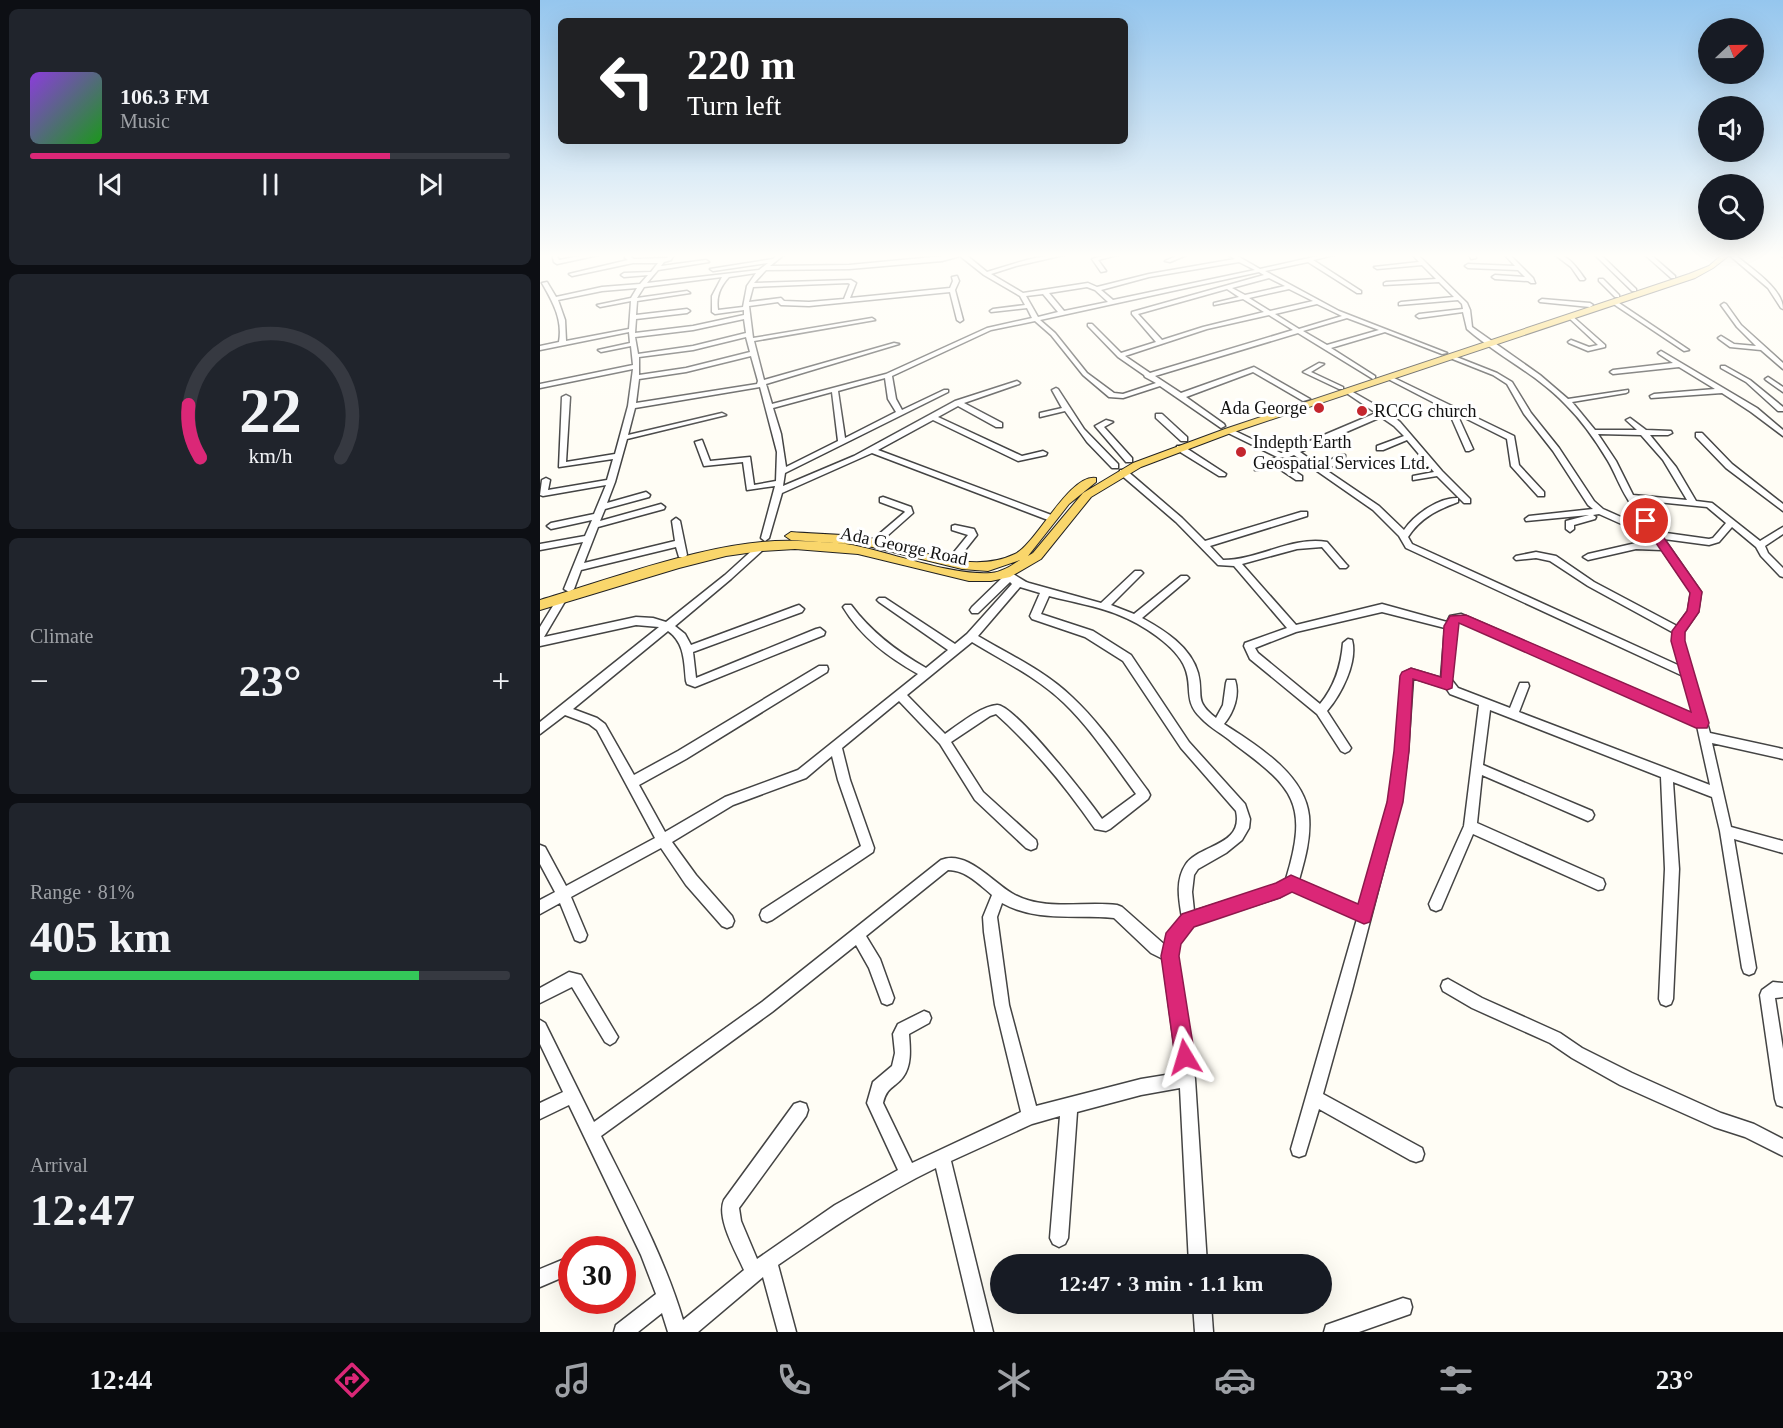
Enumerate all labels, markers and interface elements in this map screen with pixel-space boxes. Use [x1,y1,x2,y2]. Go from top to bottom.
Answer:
north arrow [1698,18,1764,84]
map controls [1698,18,1764,240]
icon: left [588,42,666,120]
text: 220 m [687,42,796,88]
text: 106.3 FM [120,84,209,109]
text: Turn left [687,91,781,121]
button: sound [1698,96,1764,162]
text: Music [120,110,170,132]
icon: previous [94,168,127,201]
icon: pause [254,168,287,201]
icon: next [414,168,447,201]
button: search [1698,174,1764,240]
text: 22 [239,377,301,446]
place label: Ada George [1220,398,1307,418]
marker: Ada George [1312,401,1326,415]
place label: RCCG church [1374,401,1477,421]
marker: RCCG church [1355,404,1369,418]
place label: Indepth Earth Geospatial Services Ltd. [1253,432,1429,473]
text: km/h [248,445,292,469]
marker: Indepth Earth Geospatial Services Ltd. [1234,445,1248,459]
pin [1620,495,1671,546]
icon: arrive [1629,504,1662,537]
street label: Ada George Road [839,523,969,569]
text: Climate [30,625,93,647]
text: 23° [239,656,302,706]
text: − [30,663,49,699]
text: + [491,663,510,699]
text: Range · 81% [30,881,134,903]
text: 405 km [30,912,171,962]
position arrow [1153,1025,1217,1089]
text: Arrival [30,1154,88,1176]
text: 12:47 [30,1185,135,1235]
speed limit sign: 30 [558,1236,636,1314]
text: 12:47 · 3 min · 1.1 km [1059,1271,1263,1296]
icon: directions [331,1359,373,1401]
icon: music [552,1359,594,1401]
icon: phone [773,1359,815,1401]
icon: climate [993,1359,1035,1401]
icon: car [1214,1359,1256,1401]
icon: filters [1435,1359,1477,1401]
text: 12:44 [89,1365,152,1395]
text: 23° [1656,1365,1694,1395]

